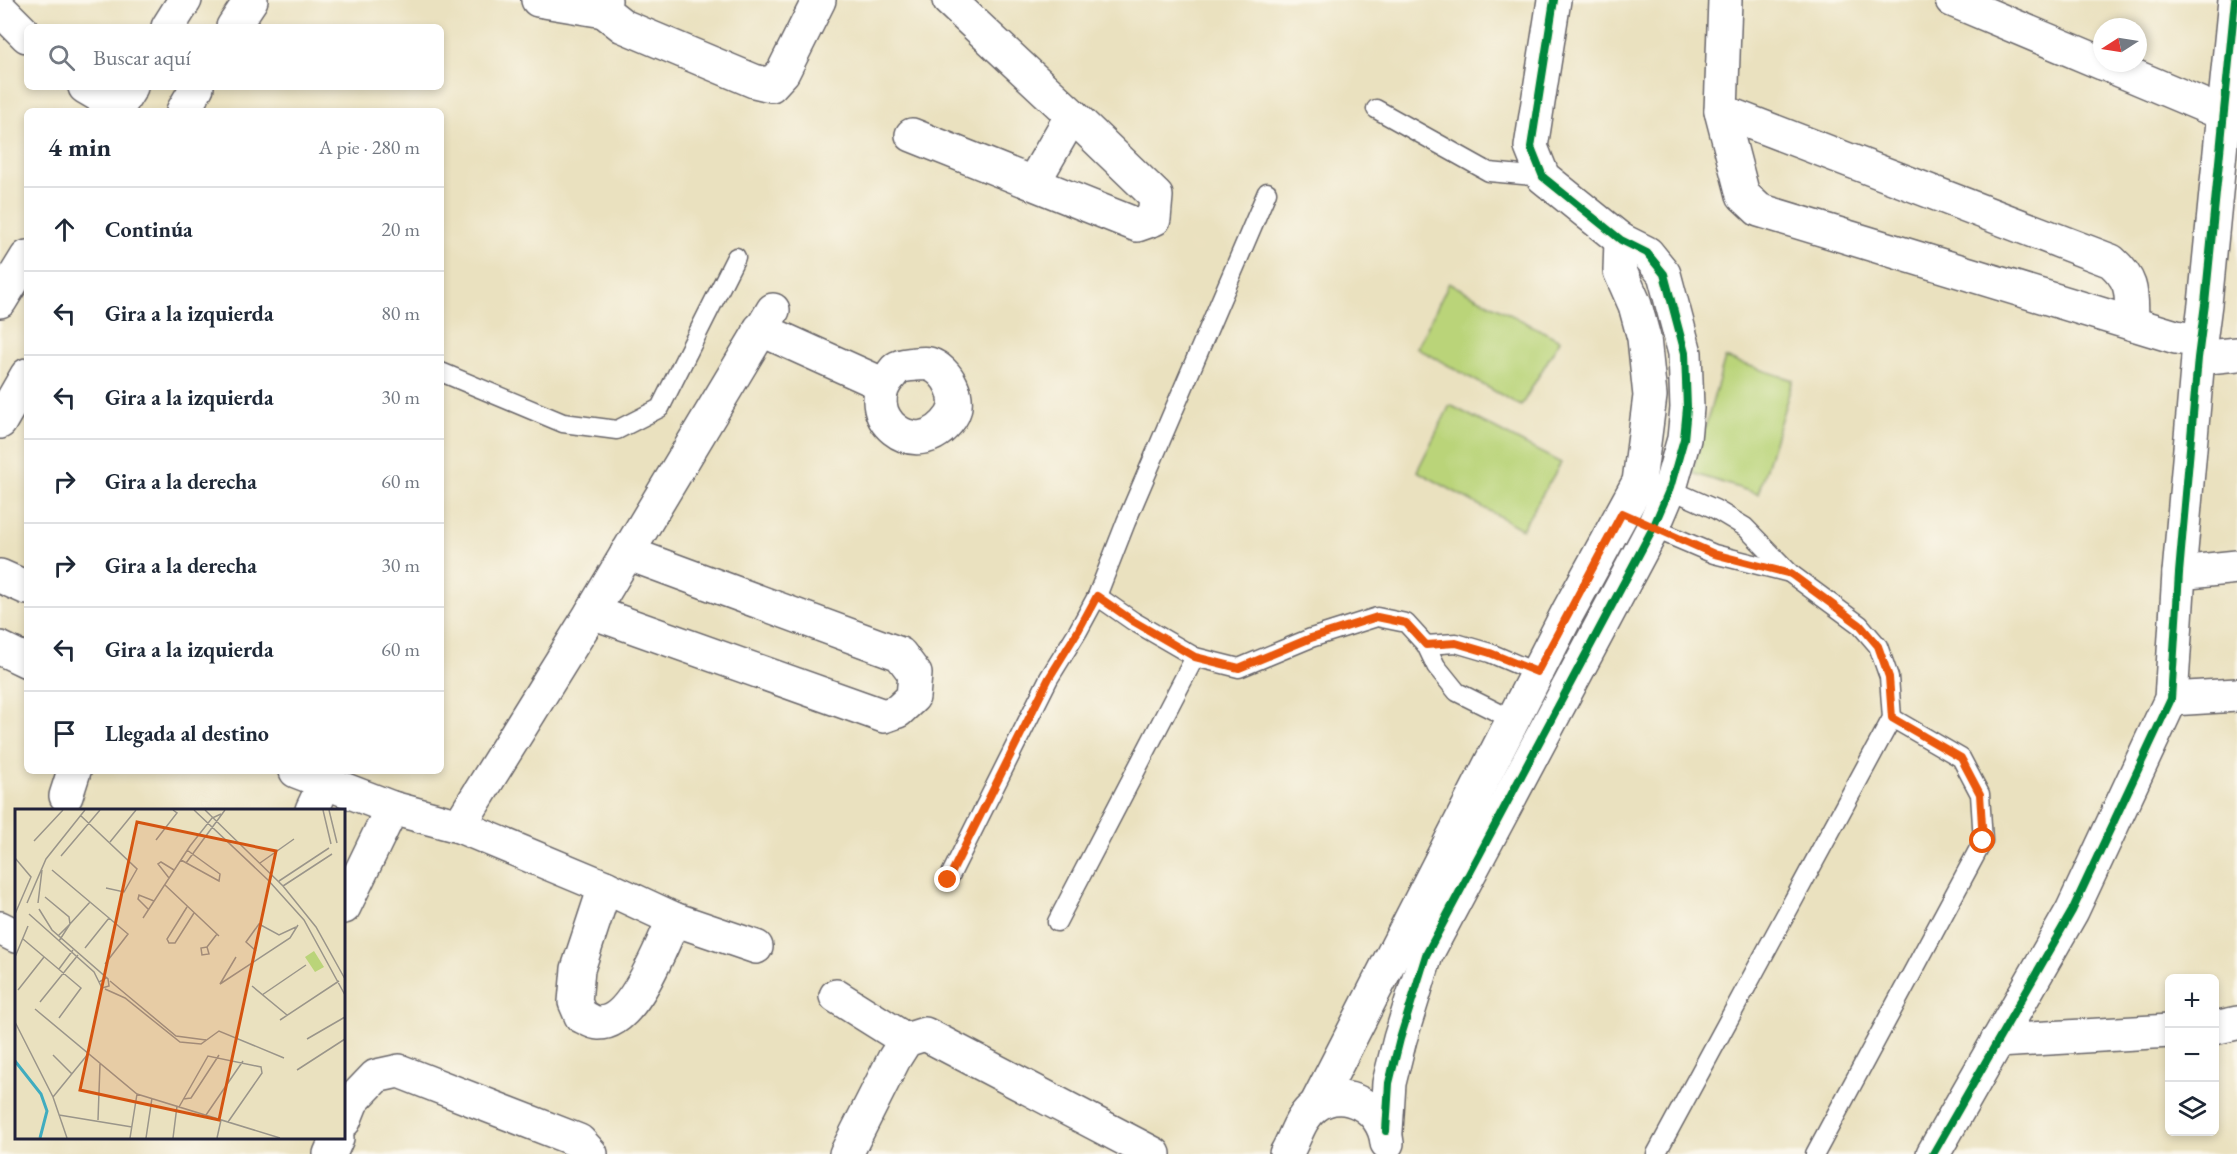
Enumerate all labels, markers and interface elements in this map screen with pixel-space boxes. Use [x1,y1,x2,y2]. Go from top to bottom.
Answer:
north arrow [2093,18,2147,72]
search box [24,24,444,90]
icon: search [45,41,78,74]
text: Buscar aquí [93,43,191,72]
text: 4 min [48,130,111,164]
text: A pie · 280 m [319,134,420,160]
icon: ahead [48,213,81,246]
text: Continúa [105,215,193,244]
text: 20 m [381,216,420,242]
icon: left [48,297,81,330]
text: Gira a la izquierda [105,299,274,328]
text: 80 m [381,300,420,326]
icon: left [48,381,81,414]
text: Gira a la izquierda [105,383,274,412]
text: 30 m [381,384,420,410]
icon: right [48,465,81,498]
text: Gira a la derecha [105,467,257,496]
text: 60 m [381,468,420,494]
icon: right [48,549,81,582]
text: Gira a la derecha [105,551,257,580]
text: 30 m [381,552,420,578]
icon: left [48,633,81,666]
text: Gira a la izquierda [105,635,274,664]
text: 60 m [381,636,420,662]
icon: arrive [48,717,81,750]
text: Llegada al destino [105,719,269,748]
inset map [15,809,345,1139]
route start [1969,827,1995,853]
route end [934,866,960,892]
map controls [2165,974,2219,1136]
button: + [2165,974,2219,1028]
button: − [2165,1028,2219,1082]
button: layers [2165,1082,2219,1136]

